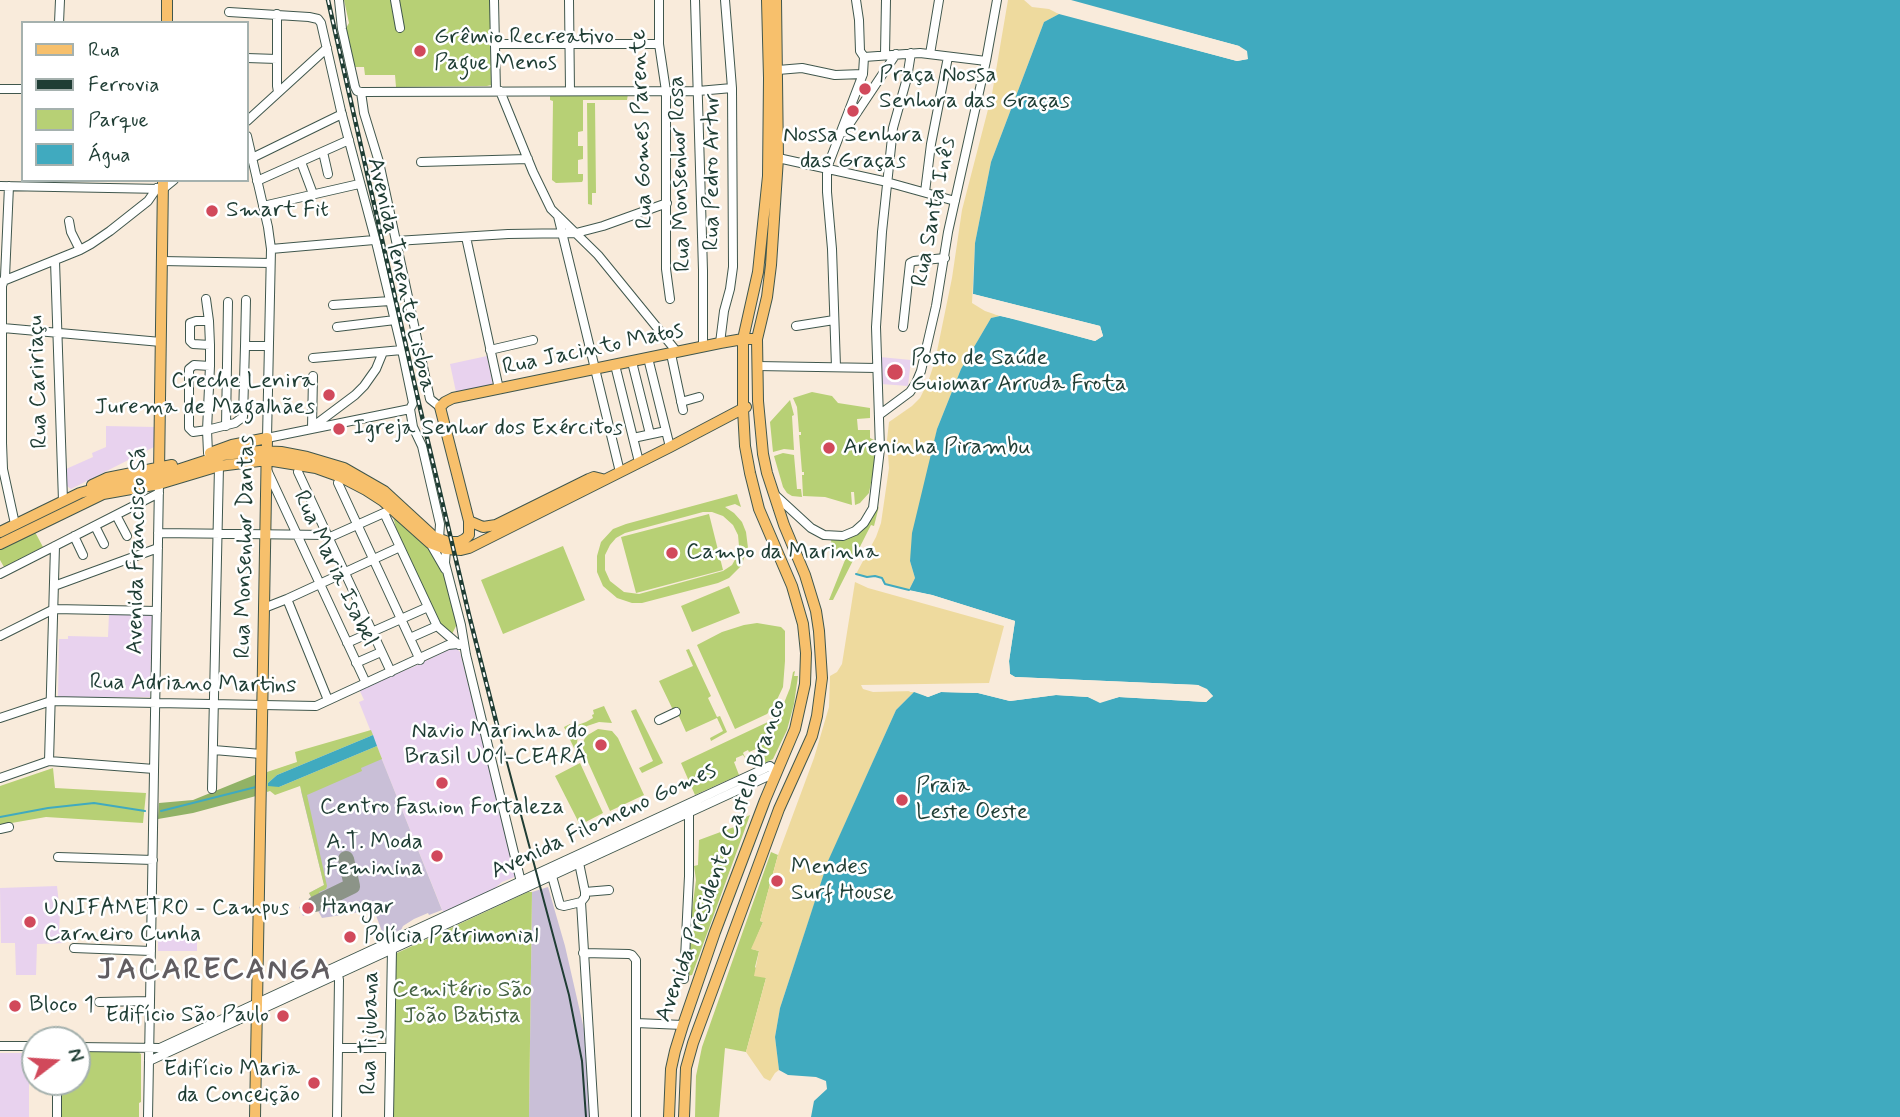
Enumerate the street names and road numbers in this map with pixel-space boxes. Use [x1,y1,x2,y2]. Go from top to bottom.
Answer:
street label: Rua Gomes Parente [626,29,660,229]
street label: Rua Monsenhor Rosa [664,76,698,272]
street label: Rua Pedro Artur [699,93,727,251]
street label: Rua Santa Inês [907,135,963,289]
street label: Avenida Tenente Lisboa [360,155,440,395]
street label: Rua Caririaçu [23,315,55,449]
street label: Rua Jacinto Matos [500,317,686,383]
street label: Rua Monsenhor Dantas [230,435,262,659]
street label: Avenida Francisco Sá [122,447,154,655]
street label: Rua Maria Isabel [286,487,382,651]
street label: Rua Adriano Martins [89,669,297,701]
street label: Avenida Presidente Castelo Branco [651,696,793,1026]
street label: Avenida Filomeno Gomes [487,758,721,886]
street label: Rua Tijubana [356,971,386,1095]

